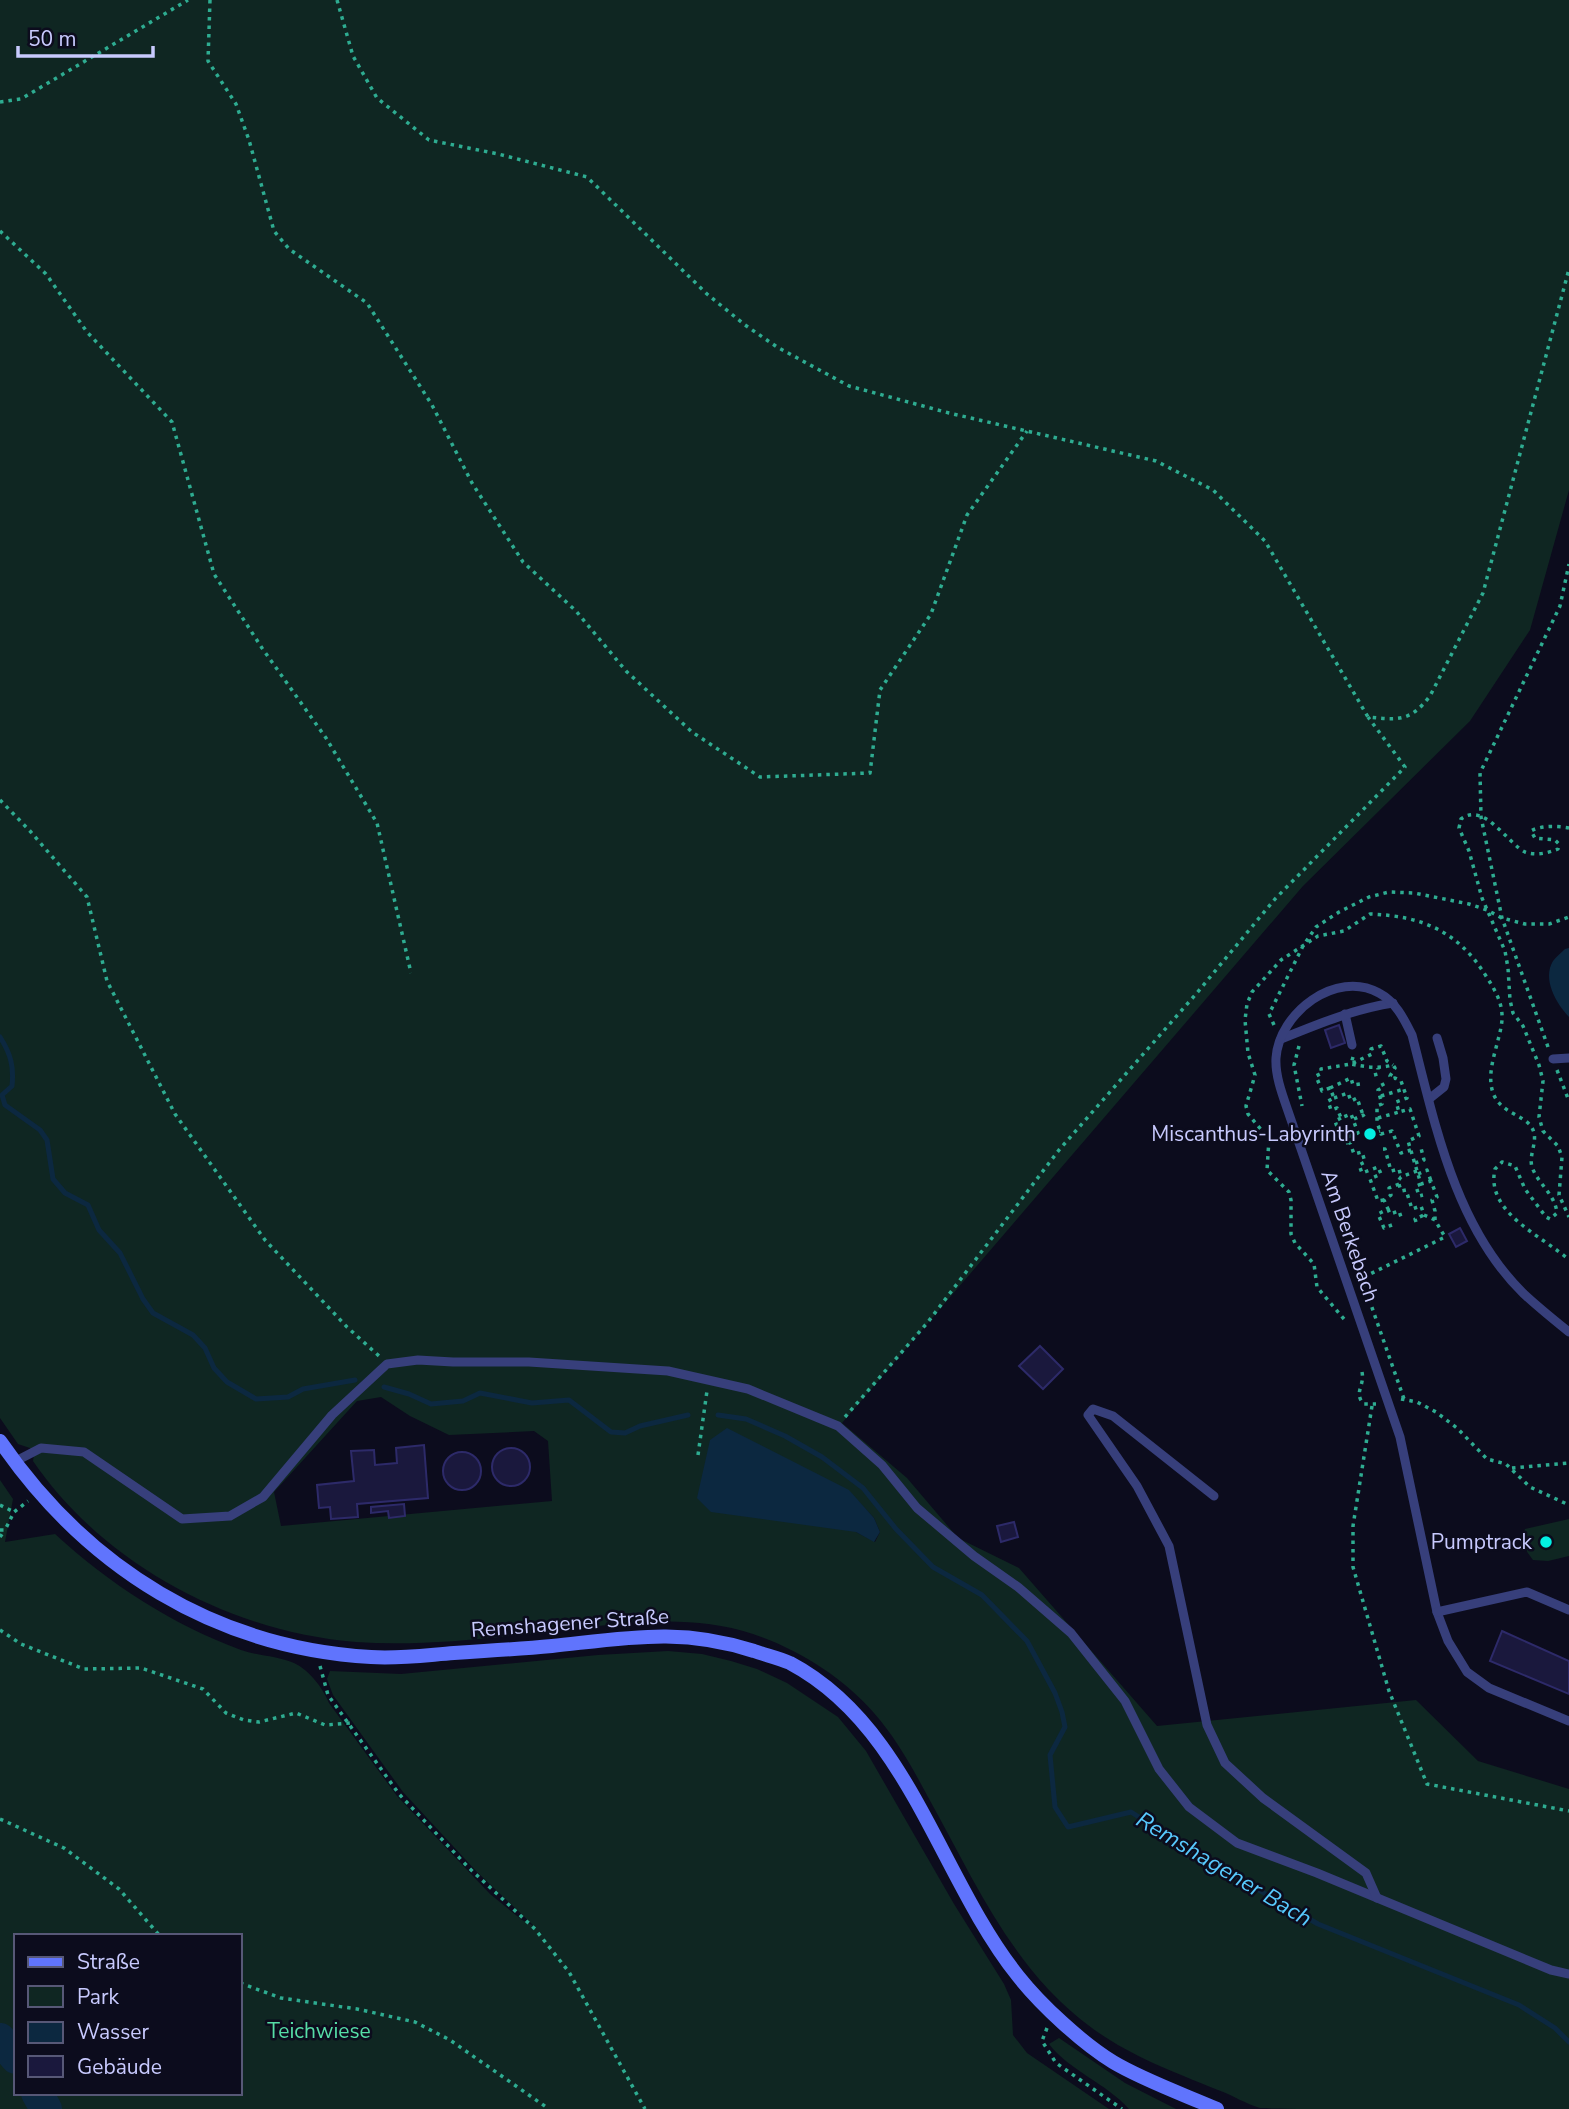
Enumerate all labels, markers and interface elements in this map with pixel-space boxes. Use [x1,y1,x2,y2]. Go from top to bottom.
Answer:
scale bar [18,14,152,58]
text: 50 m [28,25,77,53]
place label: Miscanthus-Labyrinth [1151,1120,1356,1148]
marker: Miscanthus-Labyrinth [1362,1126,1378,1142]
street label: Am Berkebach [1314,1166,1386,1306]
place label: Pumptrack [1431,1528,1532,1556]
marker: Pumptrack [1538,1534,1554,1550]
street label: Remshagener Straße [470,1602,670,1644]
water label: Remshagener Bach [1130,1804,1318,1934]
legend [14,1934,242,2095]
text: Straße [77,1948,140,1976]
text: Park [77,1983,119,2011]
park label: Teichwiese [267,2017,371,2045]
text: Wasser [77,2018,149,2046]
text: Gebäude [77,2053,162,2081]

